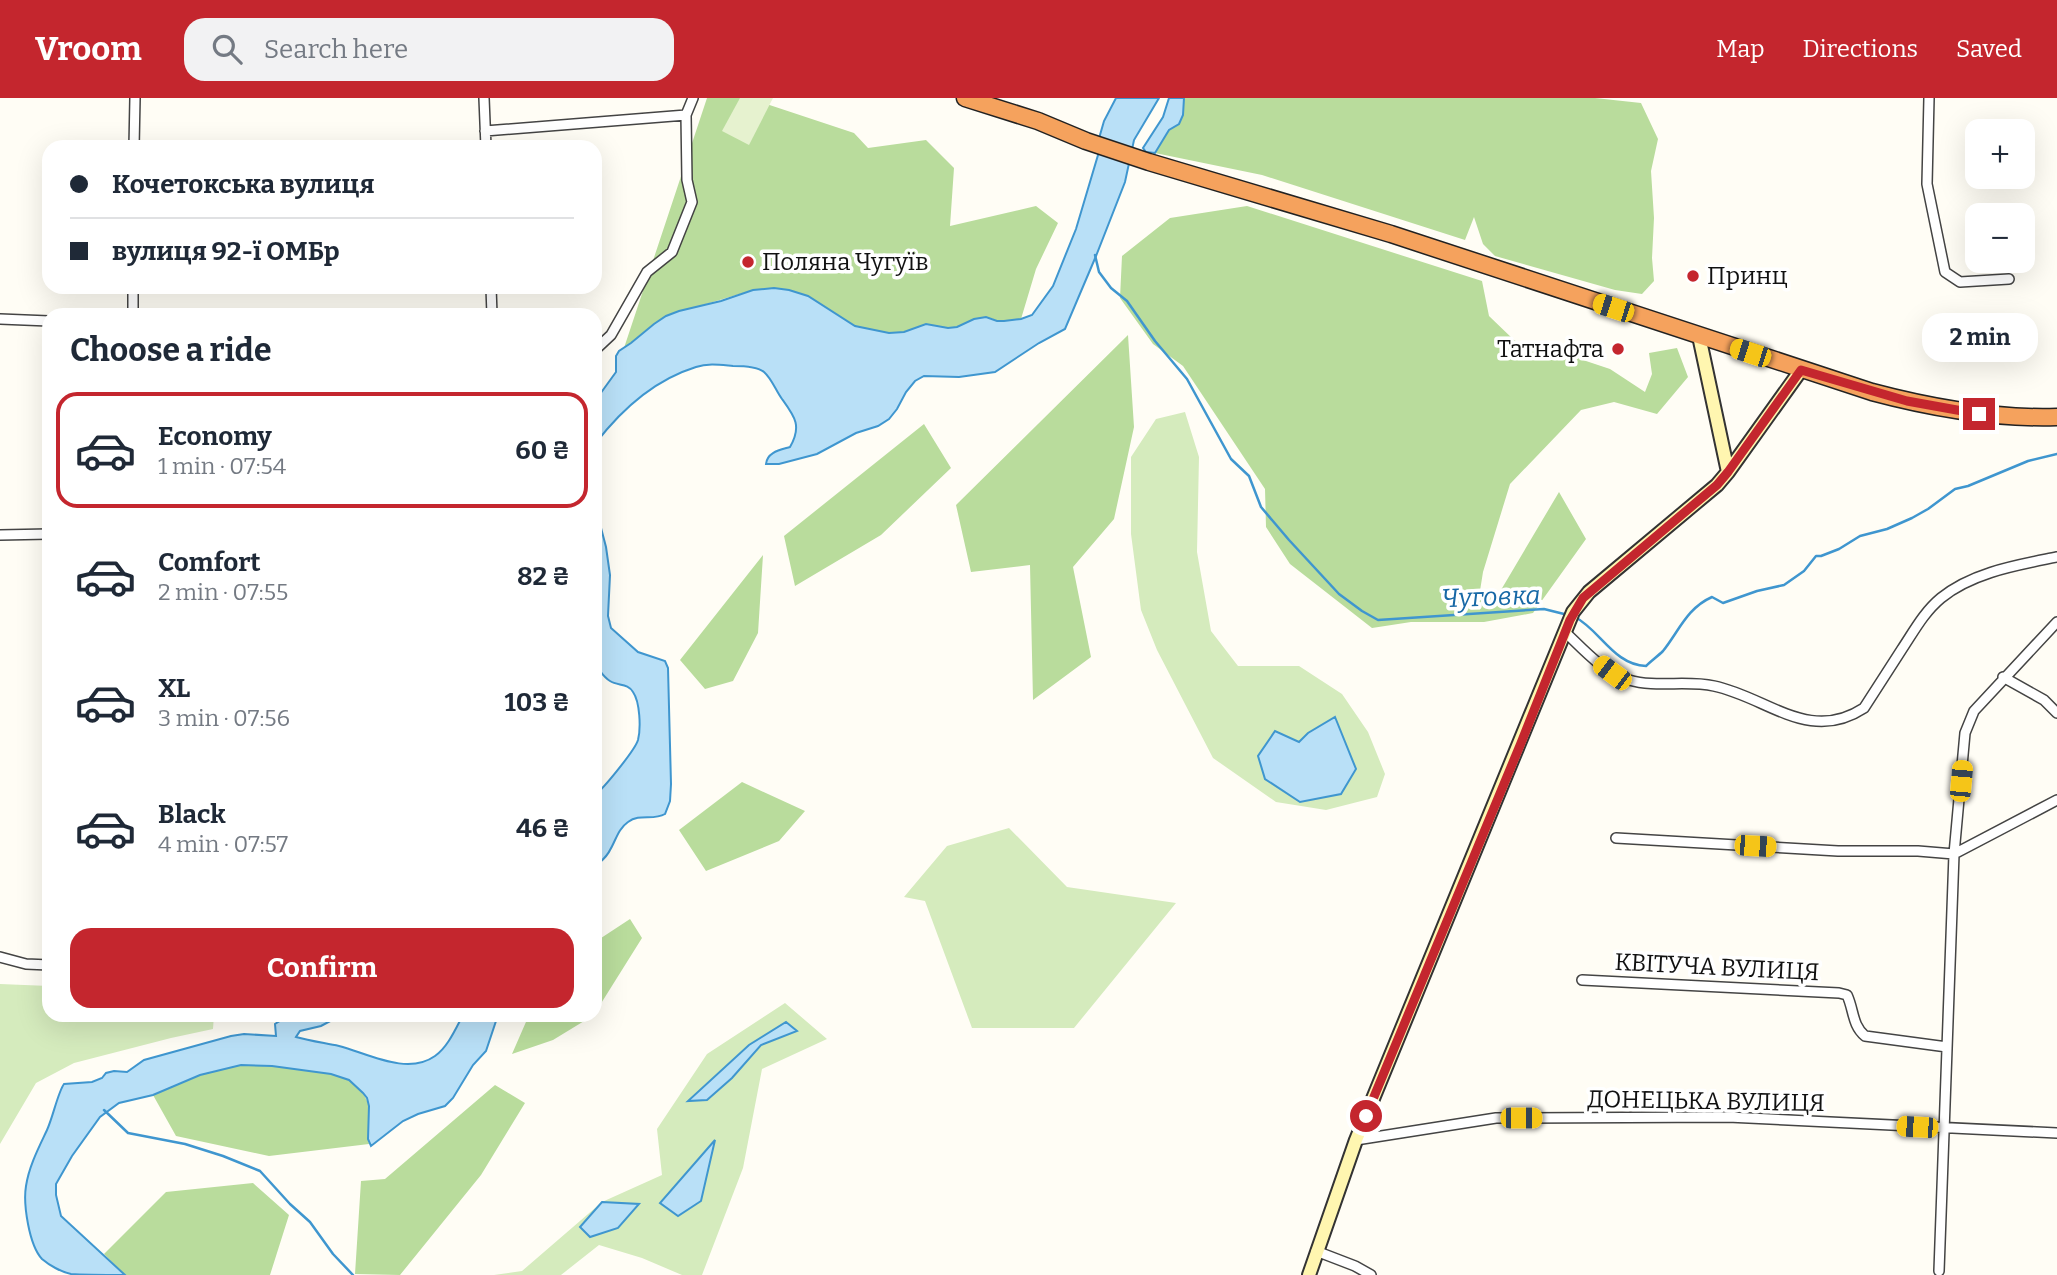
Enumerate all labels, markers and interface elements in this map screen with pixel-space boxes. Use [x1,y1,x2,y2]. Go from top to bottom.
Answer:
search box [184,18,674,81]
text: Vroom [35,29,142,69]
icon: search [208,30,246,68]
text: Search here [264,34,408,65]
text: Map [1716,35,1765,63]
text: Directions [1803,35,1918,63]
text: Saved [1956,35,2022,63]
map controls [1965,119,2035,273]
button: + [1965,119,2035,189]
text: Кочетокська вулиця [112,169,374,200]
button: − [1965,203,2035,273]
text: вулиця 92-ї ОМБр [112,236,340,267]
place label: Поляна Чугуїв [762,248,929,276]
marker: Поляна Чугуїв [740,254,756,270]
place label: Принц [1707,262,1788,290]
marker: Принц [1685,268,1701,284]
car [1590,292,1637,324]
callout: 2 min [1921,313,2037,362]
text: 2 min [1949,323,2011,351]
text: Choose a ride [70,331,271,369]
place label: Татнафта [1497,335,1604,363]
car [1727,337,1774,369]
marker: Татнафта [1610,341,1626,357]
route end [1963,398,1995,430]
icon: car [74,419,137,482]
text: Economy [158,421,272,452]
text: 60 ₴ [515,435,570,466]
text: 1 min · 07:54 [158,452,286,480]
icon: car [74,545,137,608]
text: Comfort [158,547,261,578]
text: 82 ₴ [517,561,570,592]
text: 2 min · 07:55 [158,578,288,606]
water label: Чуговка [1441,580,1541,614]
car [1589,652,1636,694]
icon: car [74,671,137,734]
text: XL [158,673,190,704]
text: 103 ₴ [504,687,570,718]
text: 3 min · 07:56 [158,704,290,732]
car [1949,759,1974,803]
icon: car [74,797,137,860]
text: Black [158,799,226,830]
text: 46 ₴ [516,813,570,844]
text: 4 min · 07:57 [158,830,288,858]
car [1734,834,1777,858]
button: Confirm [70,928,574,1008]
street label: КВІТУЧА ВУЛИЦЯ [1614,948,1820,986]
street label: ДОНЕЦЬКА ВУЛИЦЯ [1587,1085,1825,1117]
route start [1350,1100,1382,1132]
car [1501,1108,1543,1129]
car [1896,1115,1939,1139]

